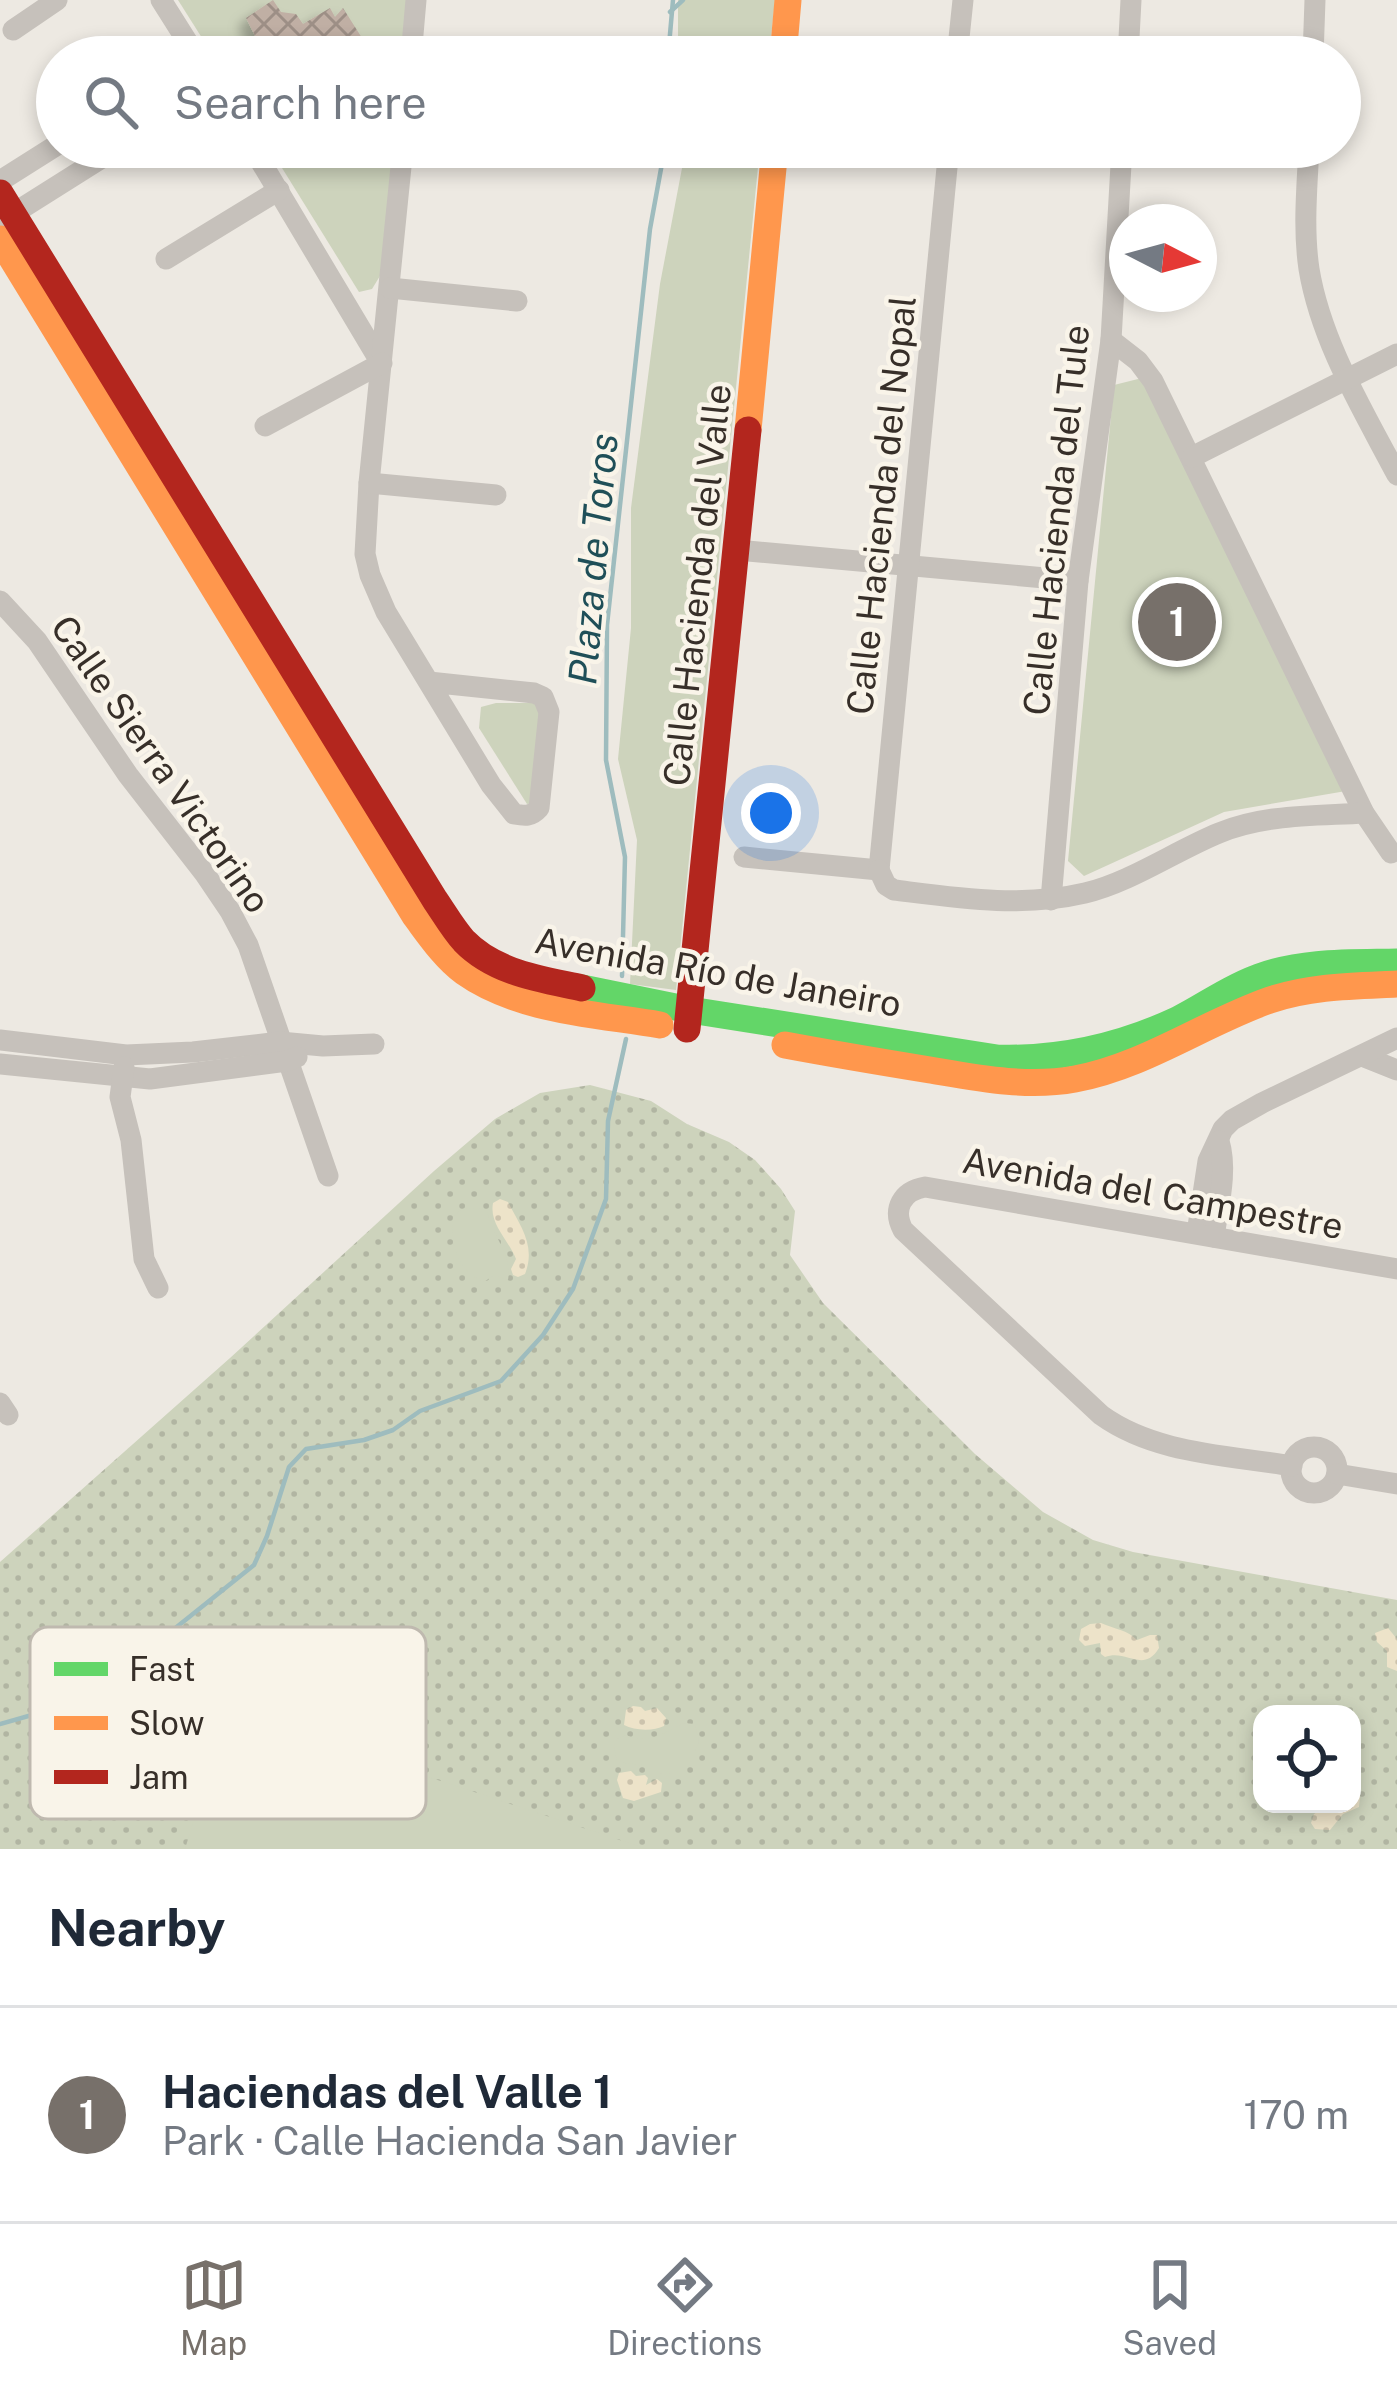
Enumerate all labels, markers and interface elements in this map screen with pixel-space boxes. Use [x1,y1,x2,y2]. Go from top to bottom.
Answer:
search box [36,36,1361,168]
icon: search [78,69,144,135]
text: Search here [174,76,427,129]
north arrow [1109,204,1217,312]
street label: Calle Hacienda del Nopal [838,293,924,717]
street label: Calle Hacienda del Tule [1015,323,1097,717]
street label: Calle Hacienda del Valle [655,382,739,788]
water label: Plaza de Toros [559,431,627,687]
pin: 1 [1138,577,1216,667]
street label: Calle Sierra Victorino [43,608,279,920]
your location [741,783,801,843]
street label: Avenida Río de Janeiro [532,919,904,1025]
street label: Avenida del Campestre [959,1139,1347,1247]
legend [30,1627,426,1819]
text: Fast [129,1650,196,1688]
text: Slow [129,1704,204,1742]
map controls [1253,1705,1361,1813]
button: locate [1253,1705,1361,1813]
text: Jam [129,1758,189,1796]
text: Nearby [48,1898,225,1957]
text: Haciendas del Valle 1 [162,2065,612,2118]
text: 1 [79,2092,95,2138]
text: 170 m [1243,2092,1349,2138]
text: Park · Calle Hacienda San Javier [162,2118,737,2164]
tab: Map [180,2252,247,2362]
tab: Directions [607,2252,762,2362]
tab: Saved [1123,2252,1217,2362]

